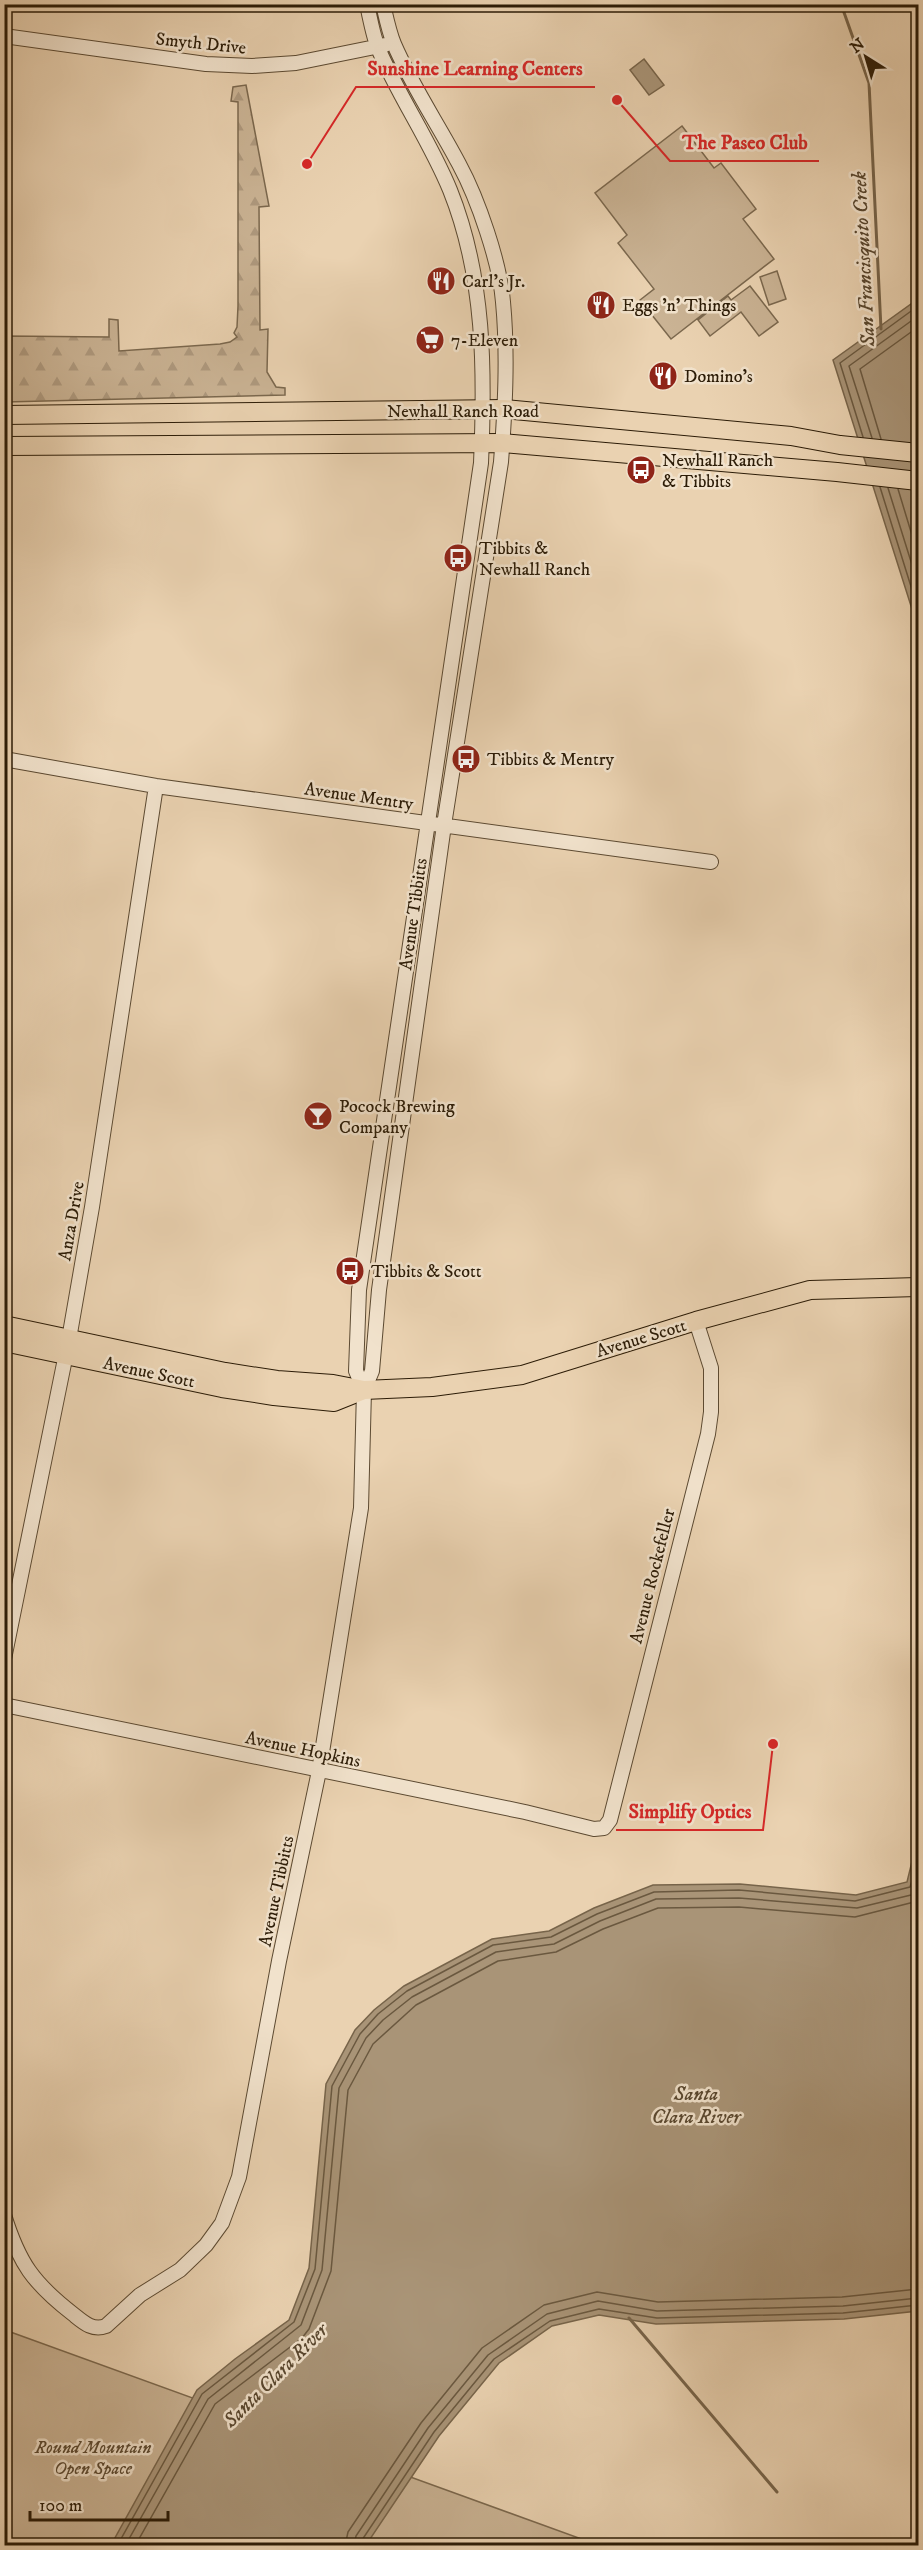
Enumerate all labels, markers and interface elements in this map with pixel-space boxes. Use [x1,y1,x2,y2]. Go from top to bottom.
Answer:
north arrow [836,27,896,87]
street label: Smyth Drive [155,28,247,60]
text: N [846,34,869,58]
callout: Sunshine Learning Centers [356,49,595,87]
text: Sunshine Learning Centers [367,57,583,82]
callout: The Paseo Club [670,123,819,161]
text: The Paseo Club [681,131,808,156]
water label: San Francisquito Creek [847,170,882,348]
restaurant icon: Carl's Jr. [425,265,457,297]
place label: Carl's Jr. [462,271,525,293]
restaurant icon: Eggs 'n' Things [585,289,617,321]
place label: Eggs 'n' Things [622,295,736,317]
supermarket icon: 7-Eleven [414,324,446,356]
place label: 7-Eleven [451,330,519,352]
restaurant icon: Domino's [647,360,679,392]
place label: Domino's [684,366,753,388]
street label: Newhall Ranch Road [387,401,539,423]
place label: Newhall Ranch & Tibbits [662,450,774,493]
bus stop icon: Newhall Ranch & Tibbits [625,454,657,486]
place label: Tibbits & Newhall Ranch [479,538,591,581]
bus stop icon: Tibbits & Newhall Ranch [442,542,474,574]
bus stop icon: Tibbits & Mentry [450,743,482,775]
place label: Tibbits & Mentry [487,749,614,771]
street label: Avenue Mentry [303,778,415,816]
street label: Avenue Tibbitts [395,857,433,972]
place label: Pocock Brewing Company [339,1096,455,1139]
bar icon: Pocock Brewing Company [302,1100,334,1132]
street label: Anza Drive [54,1180,90,1263]
bus stop icon: Tibbits & Scott [334,1255,366,1287]
place label: Tibbits & Scott [371,1261,482,1283]
street label: Avenue Scott [593,1315,689,1363]
street label: Avenue Scott [101,1353,197,1393]
street label: Avenue Rockefeller [626,1506,680,1646]
street label: Avenue Hopkins [243,1727,362,1773]
callout: Simplify Optics [616,1792,763,1830]
text: Simplify Optics [629,1800,752,1825]
street label: Avenue Tibbitts [254,1834,299,1949]
water label: Santa Clara River [652,2082,742,2130]
water label: Santa Clara River [218,2317,335,2434]
park label: Round Mountain Open Space [34,2437,151,2480]
scale bar [30,2484,168,2522]
text: 100 m [39,2495,82,2517]

